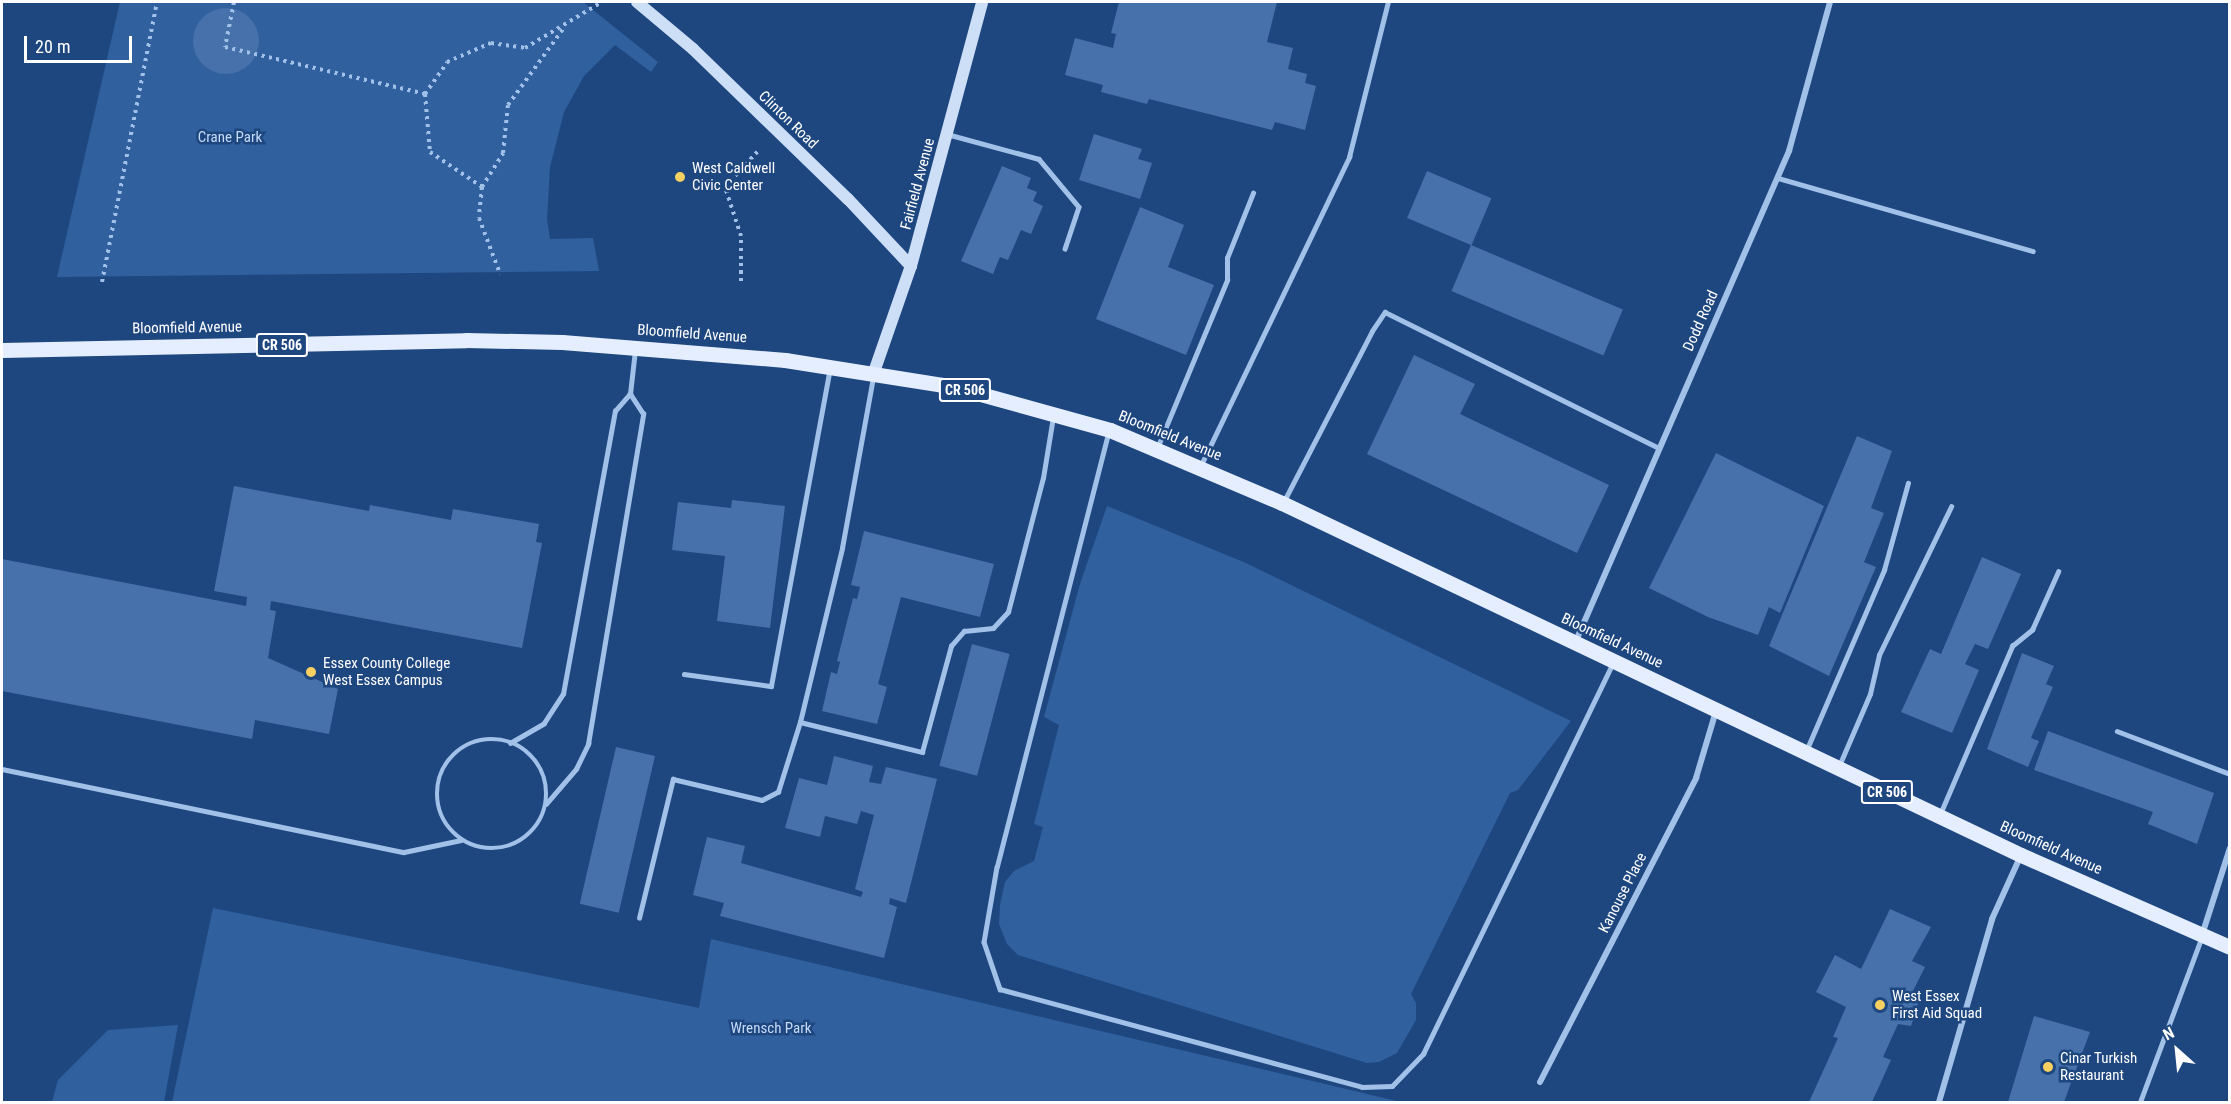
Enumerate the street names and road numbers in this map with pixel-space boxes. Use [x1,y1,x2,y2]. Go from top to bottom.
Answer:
street label: Clinton Road [755,87,821,153]
street label: Fairfield Avenue [897,136,939,232]
street label: Dodd Road [1680,288,1722,354]
street label: Bloomfield Avenue [132,318,242,338]
street label: Bloomfield Avenue [637,321,747,347]
road number: CR 506 [255,334,309,356]
road number: CR 506 [938,379,992,401]
street label: Bloomfield Avenue [1116,407,1224,465]
street label: Bloomfield Avenue [1558,610,1666,672]
road number: CR 506 [1860,781,1914,803]
street label: Bloomfield Avenue [1997,817,2105,879]
street label: Kanouse Place [1595,850,1651,936]

